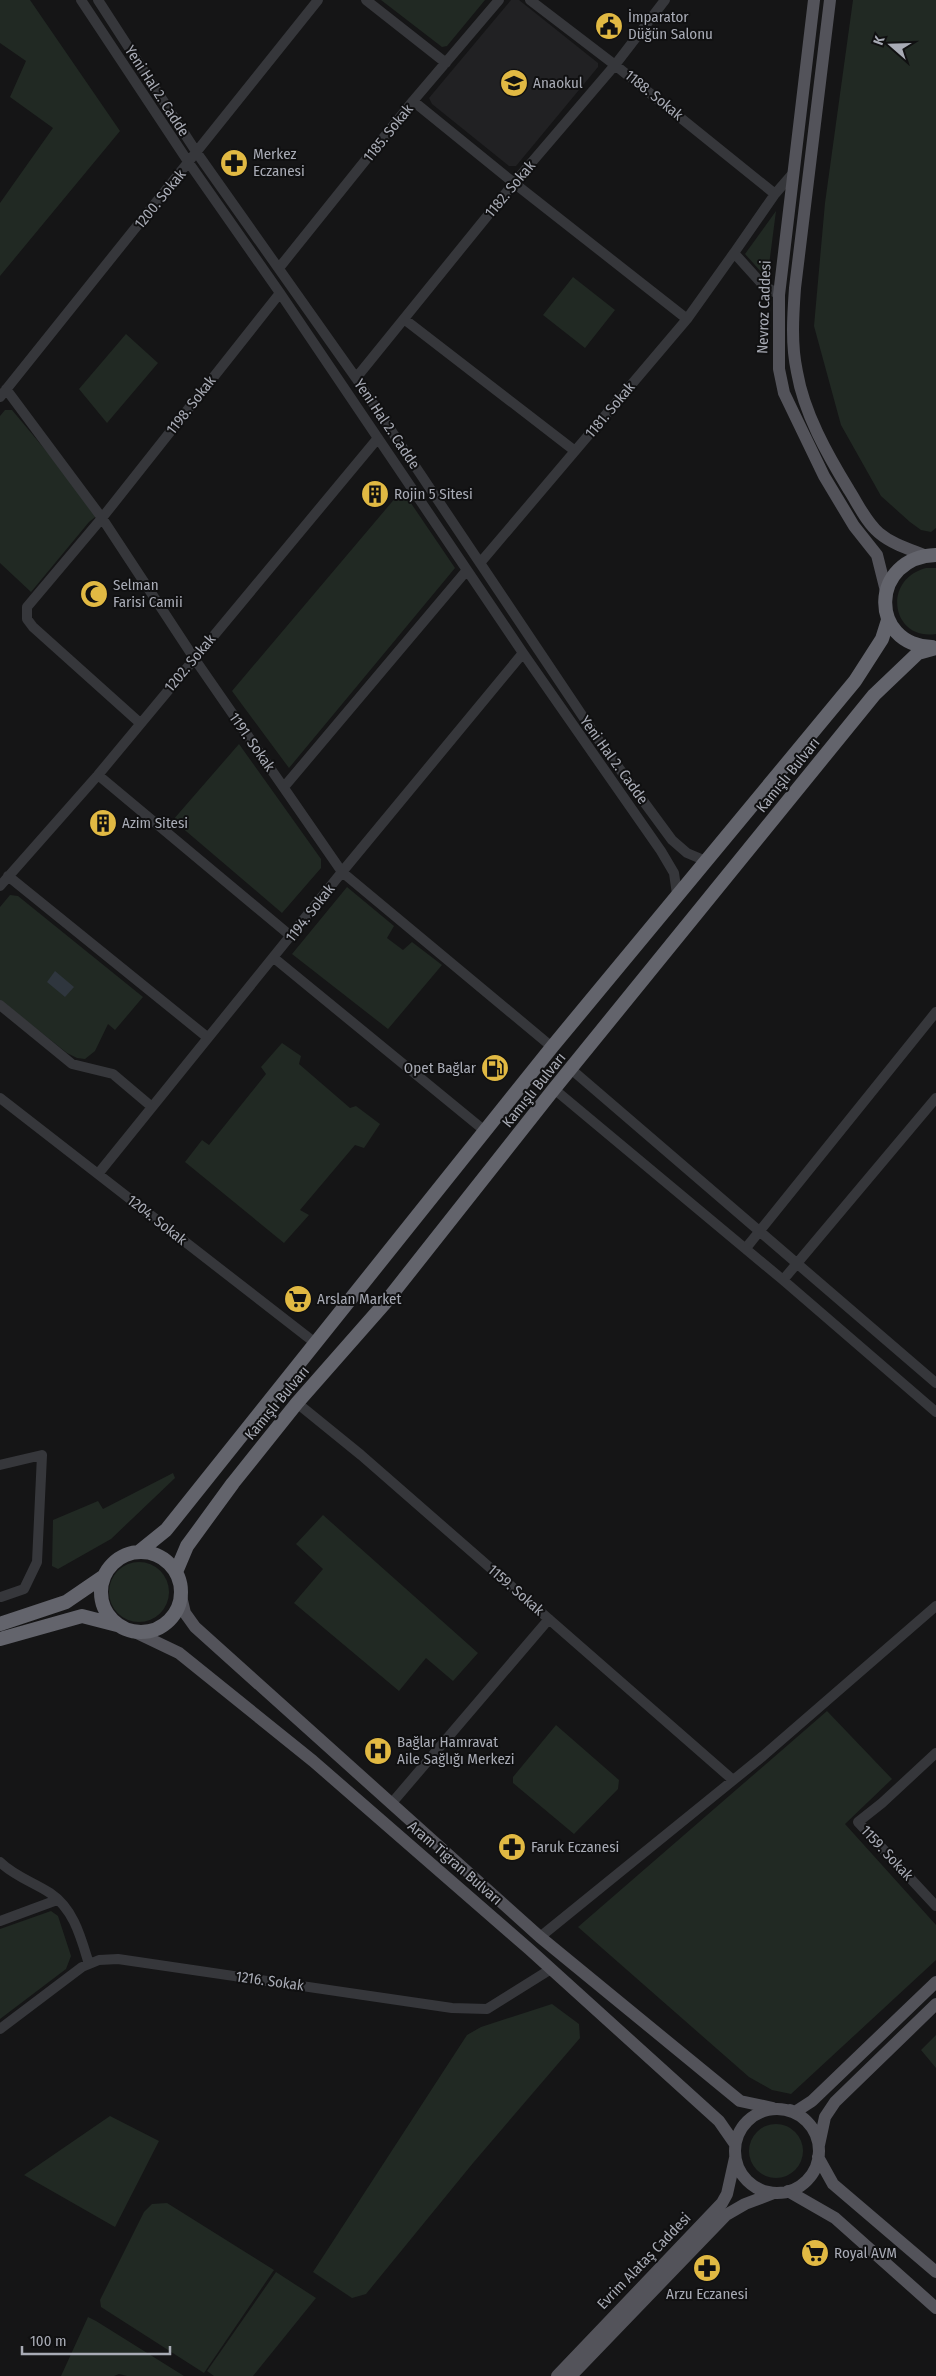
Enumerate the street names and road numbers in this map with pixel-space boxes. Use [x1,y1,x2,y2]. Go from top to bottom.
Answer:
street label: Yeni Hal 2. Cadde [121,42,193,140]
street label: 1188. Sokak [621,66,687,124]
street label: 1185. Sokak [359,101,417,165]
street label: 1182. Sokak [481,157,539,221]
street label: 1200. Sokak [131,166,189,232]
street label: Nevroz Caddesi [753,260,775,354]
street label: 1198. Sokak [163,372,219,438]
street label: Yeni Hal 2. Cadde [350,376,424,472]
street label: 1181. Sokak [581,378,639,442]
street label: 1202. Sokak [161,630,219,696]
street label: 1191. Sokak [225,709,279,775]
street label: Yeni Hal 2. Cadde [576,712,652,808]
street label: Kamışlı Bulvarı [752,734,824,816]
street label: 1194. Sokak [282,880,338,946]
street label: Kamışlı Bulvarı [498,1049,570,1131]
street label: 1204. Sokak [124,1191,190,1249]
street label: Kamışlı Bulvarı [241,1362,313,1444]
street label: 1159. Sokak [484,1561,548,1619]
street label: Aram Tigran Bulvarı [404,1817,506,1909]
street label: 1159. Sokak [857,1822,917,1884]
street label: 1216. Sokak [235,1967,305,1995]
street label: Evrim Alataş Caddesi [593,2209,695,2313]

